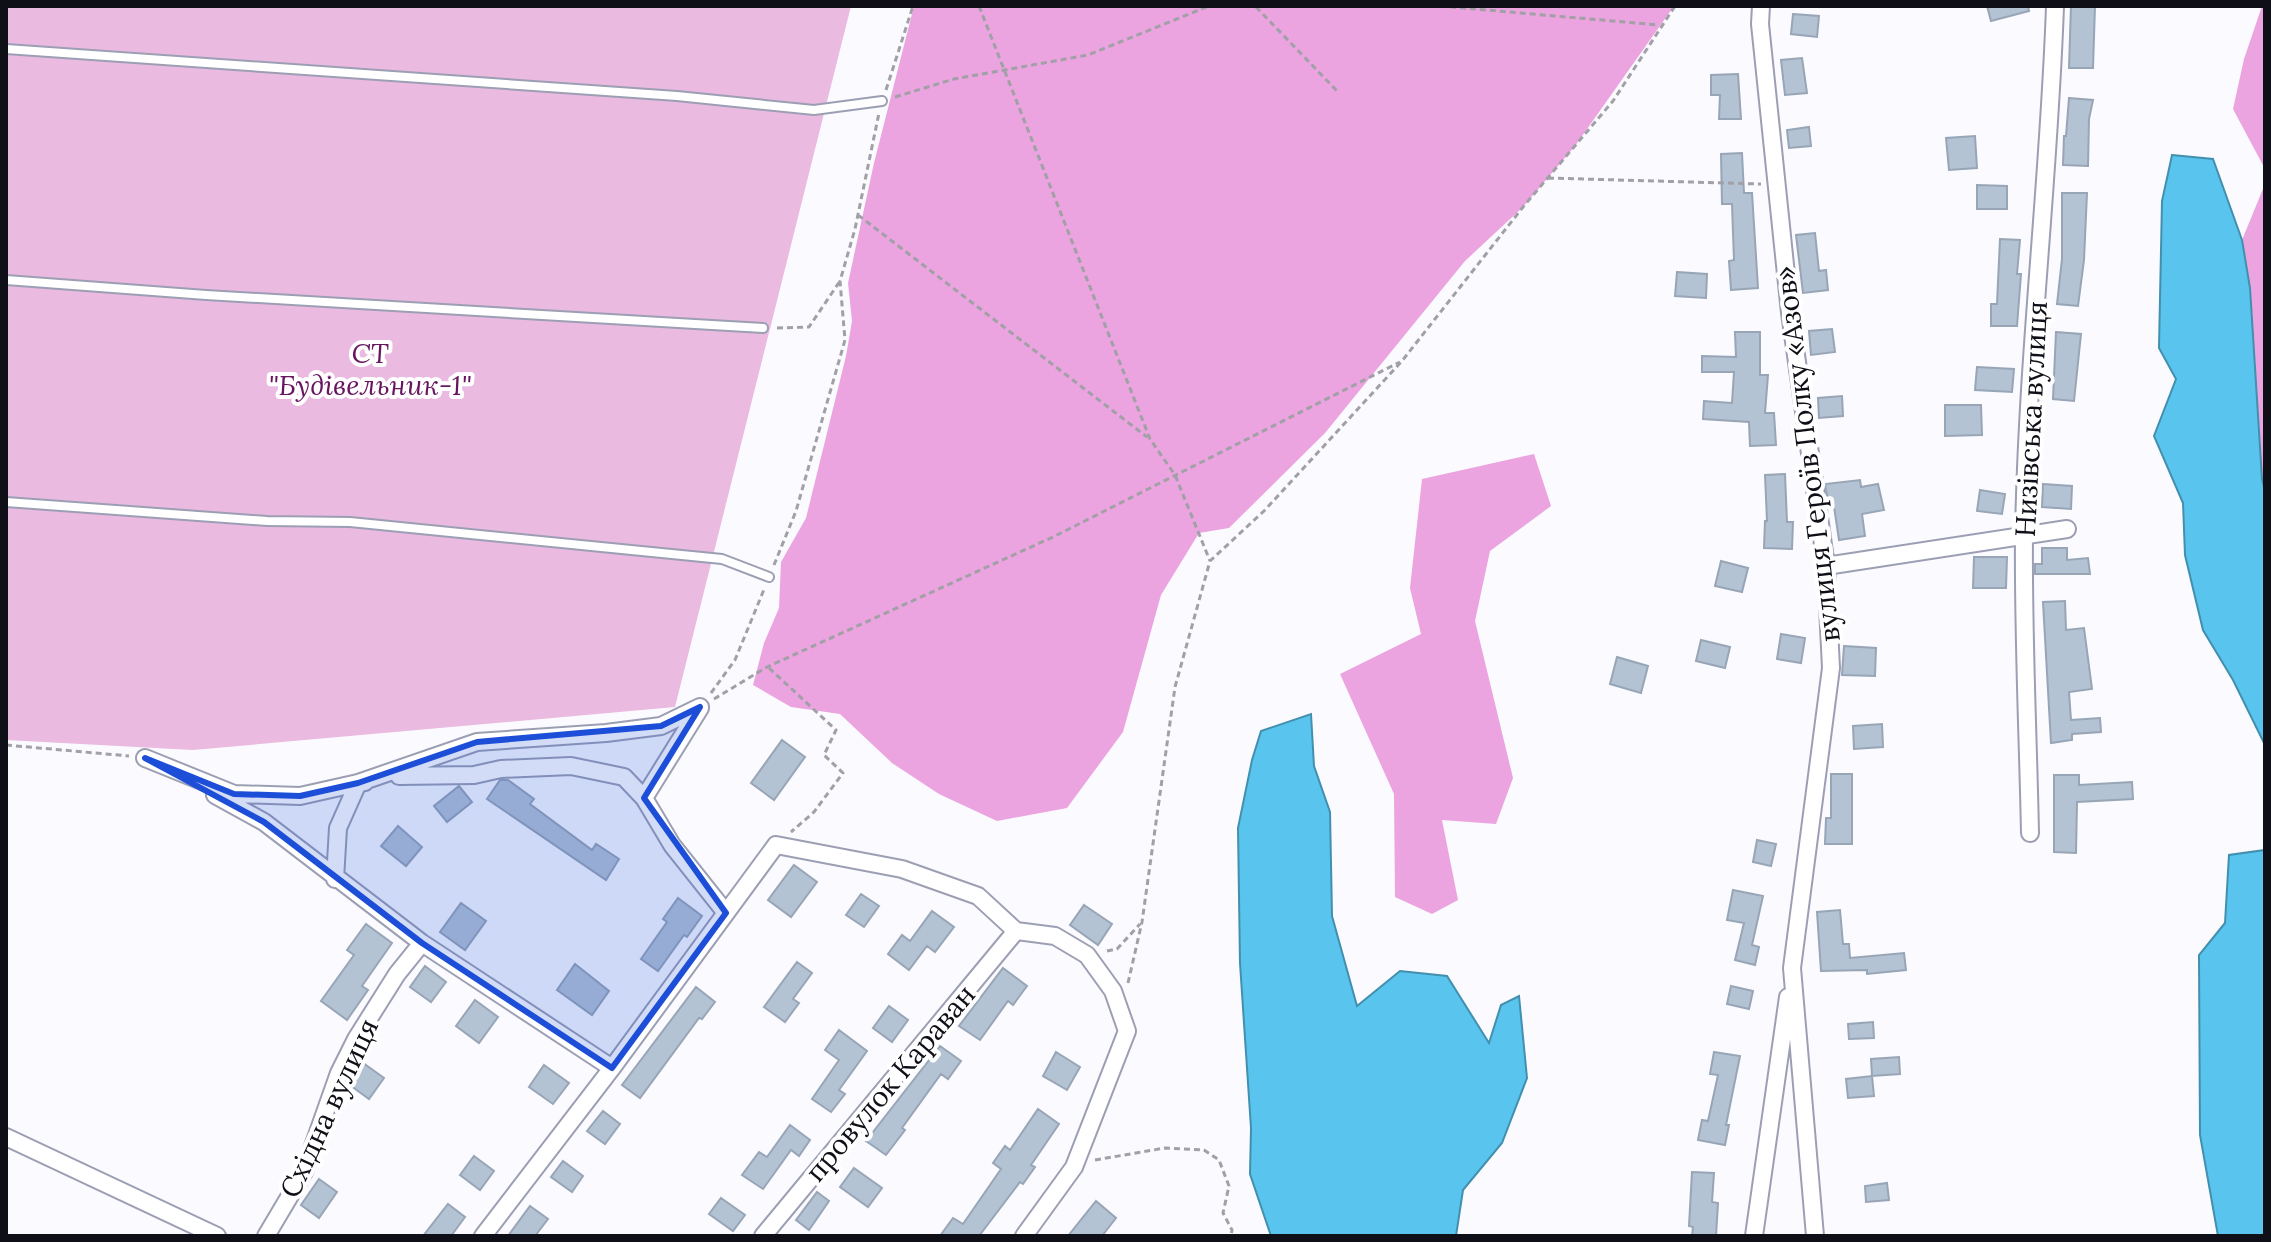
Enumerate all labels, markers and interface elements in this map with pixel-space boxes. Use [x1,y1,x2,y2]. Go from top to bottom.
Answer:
street label: вулиця Героїв Полку «Азов» [1766,264,1848,644]
street label: Низівська вулиця [2007,300,2055,538]
park label: СТ "Будівельник-1" [268,335,472,403]
street label: провулок Караван [797,977,983,1189]
street label: Східна вулиця [272,1012,386,1204]

